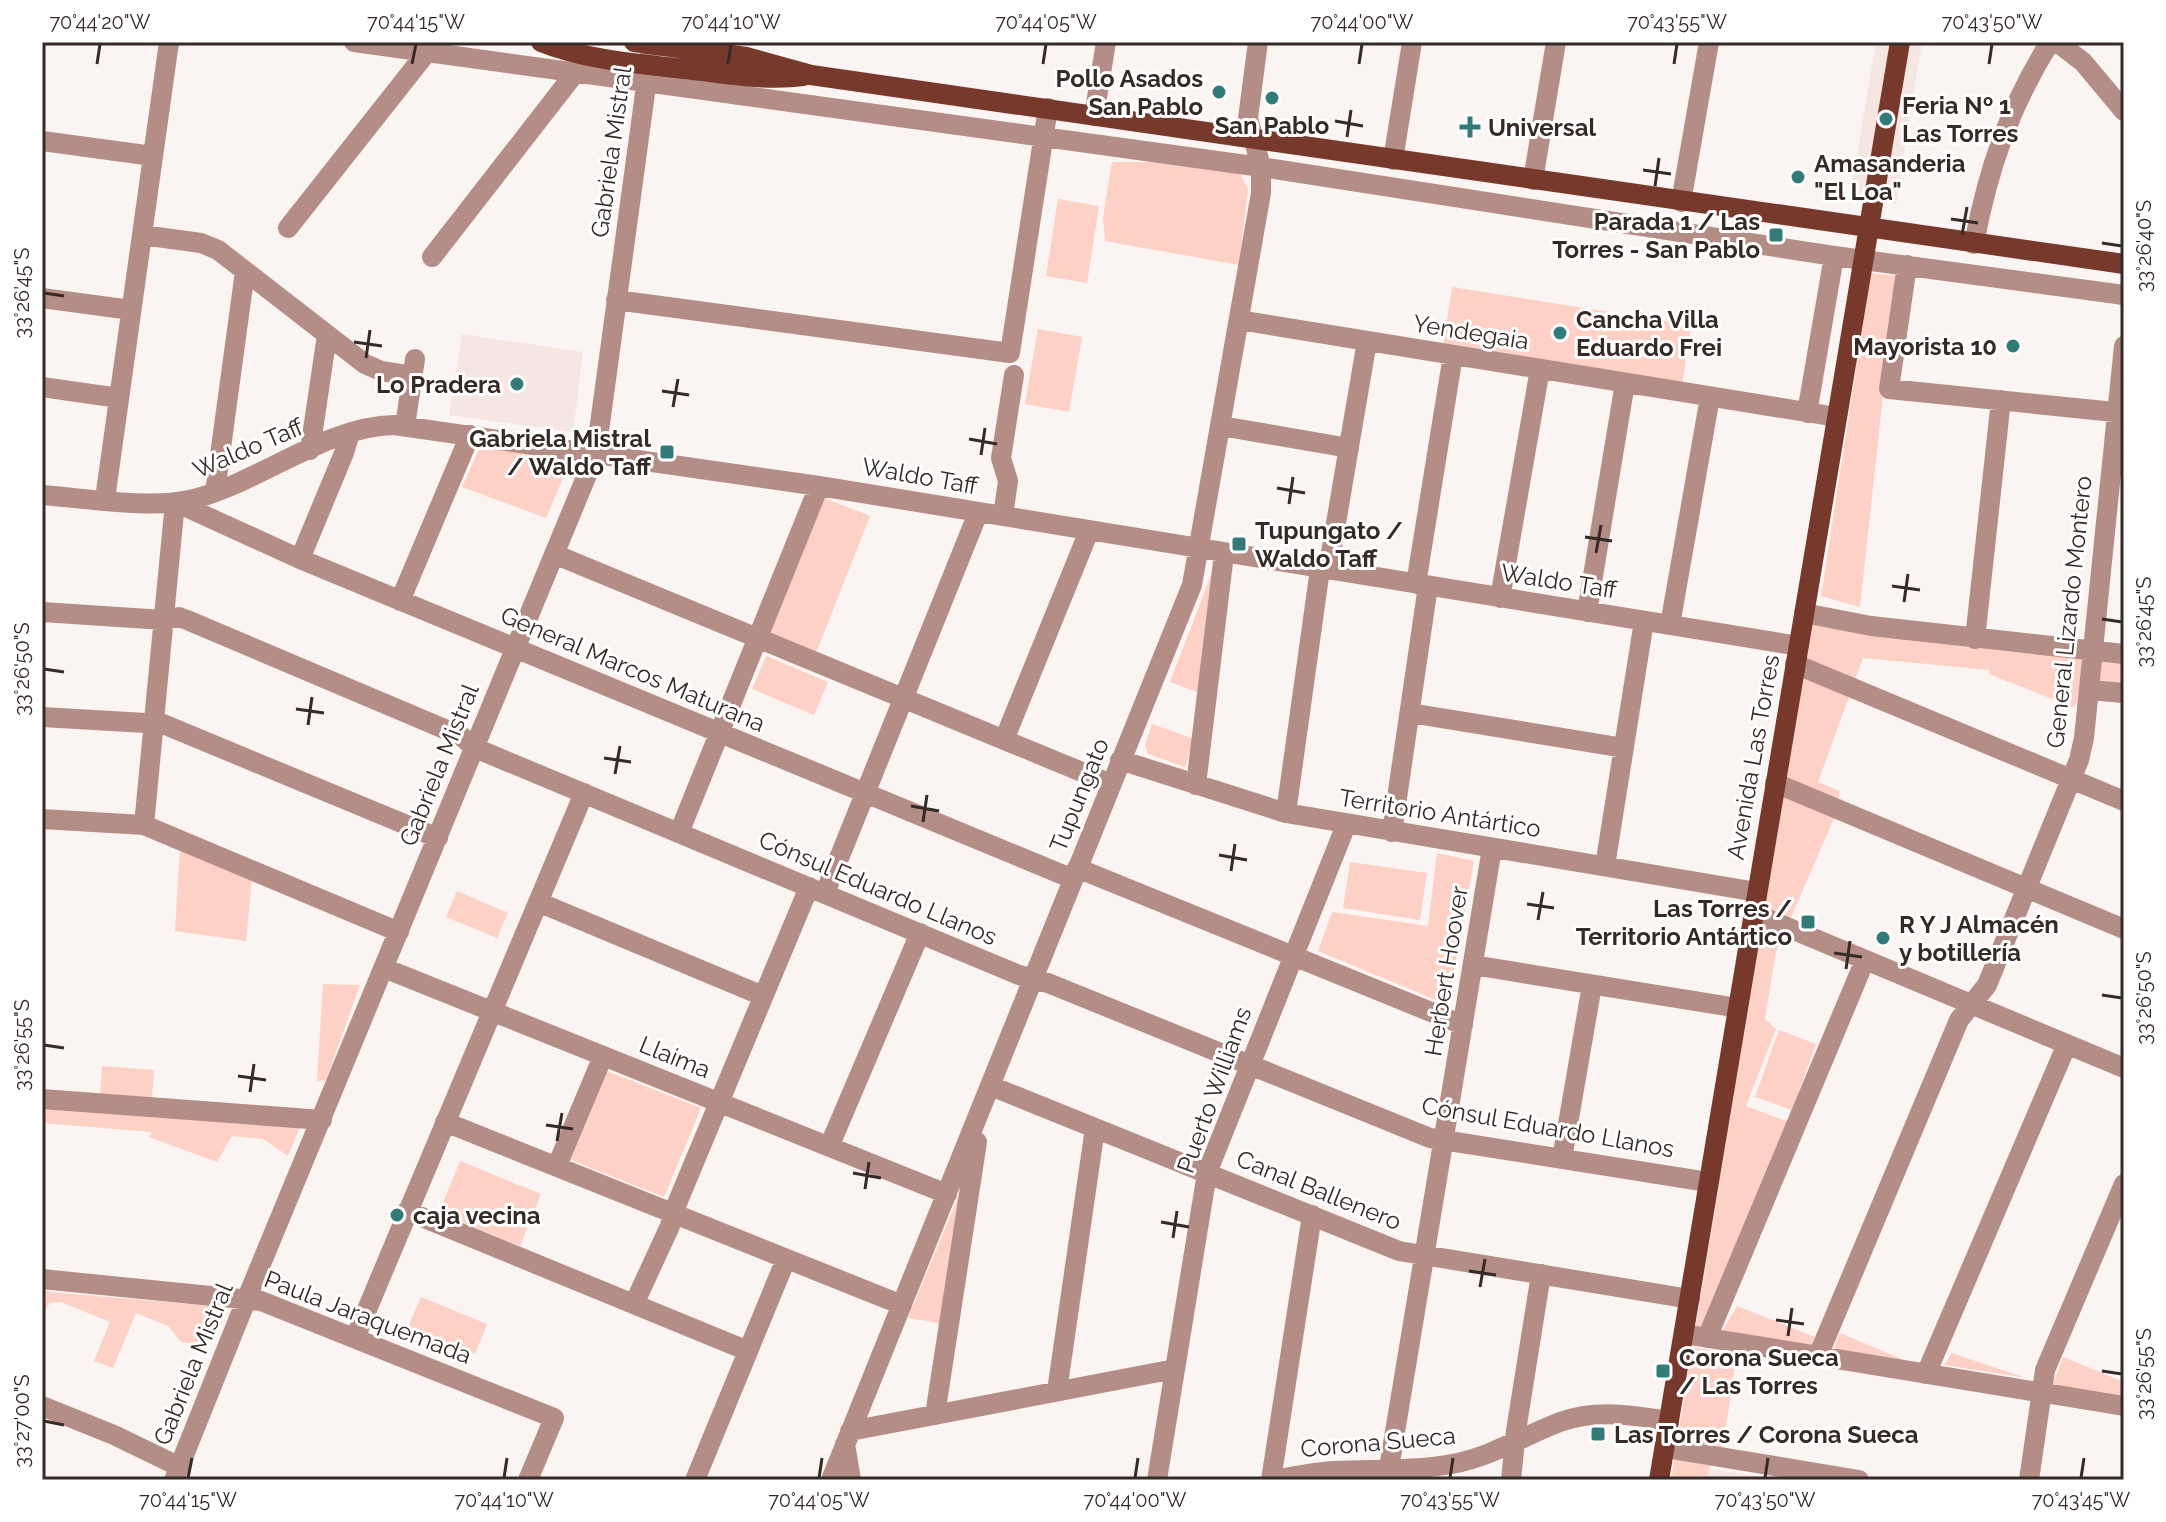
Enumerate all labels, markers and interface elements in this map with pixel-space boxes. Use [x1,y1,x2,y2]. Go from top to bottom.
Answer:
text: 70°44'20"W [49,10,151,34]
text: 70°44'15"W [367,10,465,34]
text: 70°44'10"W [681,10,781,34]
text: 70°44'05"W [995,10,1097,34]
text: 70°44'00"W [1311,10,1413,34]
text: 70°43'55"W [1627,10,1727,34]
text: 70°43'50"W [1942,10,2043,34]
street label: Gabriela Mistral [585,64,637,239]
place label: Pollo Asados San Pablo [1056,64,1203,121]
marker: Pollo Asados San Pablo [1210,83,1228,101]
marker: San Pablo [1263,89,1281,107]
place label: Feria Nº 1 Las Torres [1902,91,2019,148]
marker: Feria Nº 1 Las Torres [1877,110,1895,128]
place label: San Pablo [1215,111,1329,140]
place label: Universal [1488,113,1596,142]
marker: Universal [1459,116,1481,138]
place label: Amasanderia "El Loa" [1814,149,1966,206]
marker: Amasanderia "El Loa" [1789,168,1807,186]
text: 33°26'40"S [2132,200,2156,292]
place label: Parada 1 / Las Torres - San Pablo [1552,207,1760,264]
marker: Parada 1 / Las Torres - San Pablo [1767,226,1785,244]
text: 33°26'45"S [10,248,34,338]
place label: Cancha Villa Eduardo Frei [1576,305,1722,362]
street label: Yendegaia [1411,309,1531,355]
marker: Cancha Villa Eduardo Frei [1551,324,1569,342]
place label: Mayorista 10 [1853,332,1997,361]
marker: Mayorista 10 [2004,337,2022,355]
place label: Lo Pradera [376,370,501,399]
marker: Lo Pradera [508,375,526,393]
street label: Waldo Taff [188,411,309,484]
place label: Gabriela Mistral / Waldo Taff [469,424,652,481]
marker: Gabriela Mistral / Waldo Taff [658,443,676,461]
street label: Waldo Taff [860,452,981,501]
street label: General Lizardo Montero [2040,474,2098,750]
place label: Tupungato / Waldo Taff [1255,516,1403,573]
marker: Tupungato / Waldo Taff [1230,535,1248,553]
street label: Waldo Taff [1499,558,1620,605]
text: 33°26'45"S [2132,577,2156,667]
street label: General Marcos Maturana [496,600,770,738]
text: 33°26'50"S [10,622,34,716]
street label: Avenida Las Torres [1721,652,1785,862]
street label: Gabriela Mistral [393,679,485,850]
street label: Tupungato [1043,734,1115,856]
street label: Territorio Antártico [1337,783,1543,843]
street label: Cónsul Eduardo Llanos [755,825,1001,951]
street label: Herbert Hoover [1418,883,1474,1058]
place label: Las Torres / Territorio Antártico [1576,894,1792,951]
place label: R Y J Almacén y botillería [1899,910,2059,967]
marker: Las Torres / Territorio Antártico [1799,913,1817,931]
marker: R Y J Almacén y botillería [1874,929,1892,947]
text: 33°26'50"S [2132,951,2156,1045]
text: 33°26'55"S [10,999,34,1091]
street label: Puerto Williams [1171,1003,1257,1177]
street label: Llaima [635,1030,715,1084]
street label: Cónsul Eduardo Llanos [1419,1091,1677,1163]
street label: Canal Ballenero [1232,1144,1406,1236]
place label: caja vecina [413,1201,541,1230]
marker: caja vecina [388,1206,406,1224]
street label: Paula Jaraquemada [260,1264,476,1370]
street label: Gabriela Mistral [147,1278,239,1449]
text: 33°26'55"S [2132,1328,2156,1420]
place label: Corona Sueca / Las Torres [1679,1343,1839,1400]
marker: Corona Sueca / Las Torres [1654,1362,1672,1380]
text: 33°27'00"S [10,1374,34,1468]
place label: Las Torres / Corona Sueca [1614,1420,1919,1449]
street label: Corona Sueca [1299,1421,1457,1463]
marker: Las Torres / Corona Sueca [1589,1425,1607,1443]
text: 70°44'15"W [139,1488,237,1512]
text: 70°44'10"W [454,1488,554,1512]
text: 70°44'05"W [768,1488,870,1512]
text: 70°44'00"W [1084,1488,1186,1512]
text: 70°43'55"W [1400,1488,1500,1512]
text: 70°43'50"W [1715,1488,1816,1512]
text: 70°43'45"W [2032,1488,2130,1512]

